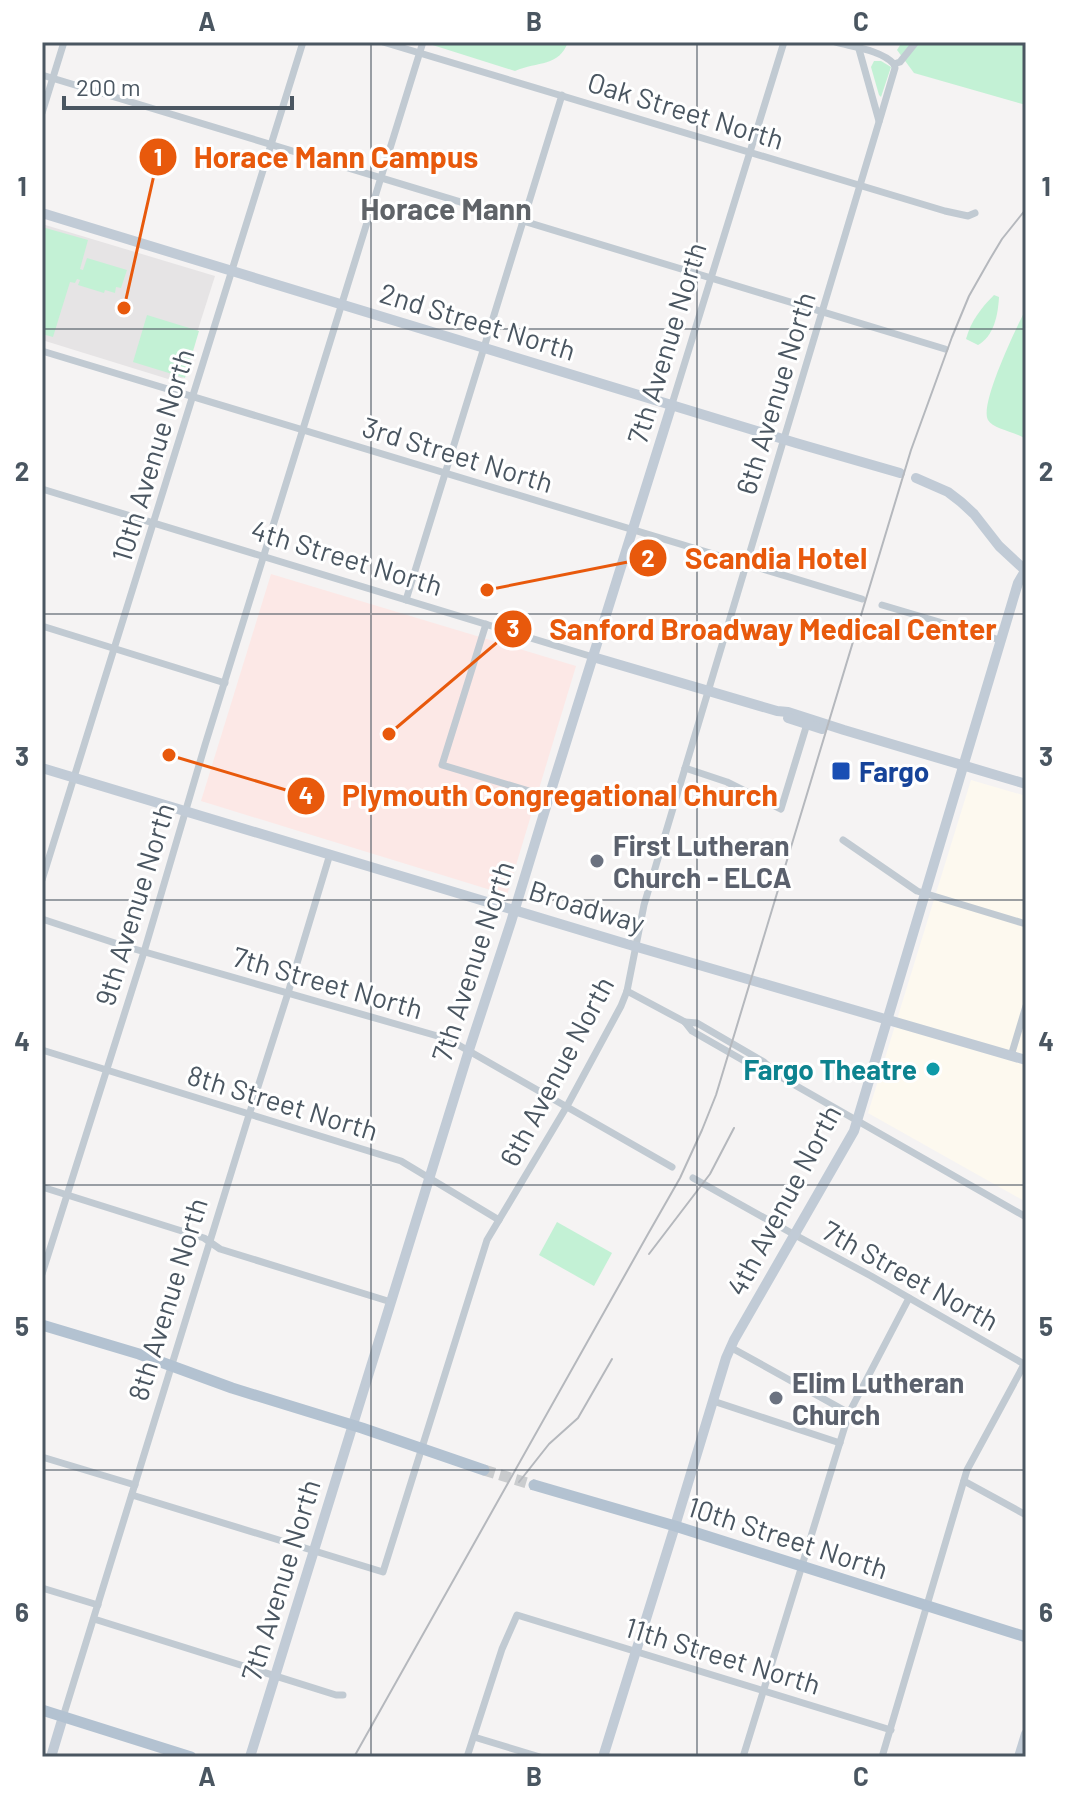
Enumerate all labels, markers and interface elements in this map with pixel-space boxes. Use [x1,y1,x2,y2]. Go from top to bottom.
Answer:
text: A [198,5,216,36]
text: B [526,5,542,36]
text: C [853,5,869,36]
scale bar [64,60,292,110]
street label: Oak Street North [584,64,788,156]
text: 200 m [76,72,141,101]
callout: Horace Mann Campus [138,130,495,184]
text: Horace Mann Campus [194,138,478,174]
text: 1 [154,142,162,171]
text: 1 [17,170,27,201]
text: 1 [1041,170,1051,201]
district label: Horace Mann [360,190,532,226]
street label: 7th Avenue North [619,238,713,448]
street label: 2nd Street North [376,275,580,367]
street label: 6th Avenue North [728,288,822,498]
street label: 10th Avenue North [103,344,201,566]
street label: 3rd Street North [359,409,557,499]
text: 2 [15,455,29,486]
text: 2 [1039,455,1053,486]
street label: 4th Street North [247,512,447,602]
callout: Scandia Hotel [628,531,883,585]
text: Scandia Hotel [685,539,867,575]
text: 2 [641,543,655,572]
callout: Sanford Broadway Medical Center [493,602,1013,656]
text: Sanford Broadway Medical Center [549,610,997,646]
text: 3 [507,613,519,642]
text: 3 [15,740,29,771]
text: 3 [1039,740,1053,771]
place label: Fargo [859,754,929,788]
marker: Fargo [830,760,852,782]
callout: Plymouth Congregational Church [286,769,794,823]
text: Plymouth Congregational Church [342,776,778,812]
text: 4 [299,780,313,809]
street label: 9th Avenue North [87,799,181,1009]
place label: First Lutheran Church - ELCA [613,828,792,894]
marker: First Lutheran Church - ELCA [588,852,606,870]
street label: 7th Avenue North [424,856,520,1066]
street label: Broadway [525,872,649,940]
street label: 7th Street North [229,939,427,1025]
street label: 6th Avenue North [492,970,620,1172]
text: 4 [14,1025,30,1056]
text: 4 [1038,1025,1054,1056]
place label: Fargo Theatre [744,1052,917,1086]
street label: 8th Street North [184,1057,382,1147]
marker: Fargo Theatre [924,1060,942,1078]
street label: 4th Avenue North [718,1099,848,1301]
street label: 8th Avenue North [120,1194,214,1404]
street label: 7th Street North [817,1213,1005,1337]
text: 5 [15,1310,29,1341]
text: 5 [1039,1310,1053,1341]
place label: Elim Lutheran Church [792,1365,964,1431]
marker: Elim Lutheran Church [767,1389,785,1407]
street label: 7th Avenue North [233,1475,327,1685]
street label: 10th Street North [684,1489,892,1585]
text: 6 [15,1596,29,1627]
text: 6 [1039,1596,1053,1627]
street label: 11th Street North [621,1609,825,1701]
text: A [198,1760,216,1791]
text: B [526,1760,542,1791]
text: C [853,1760,869,1791]

